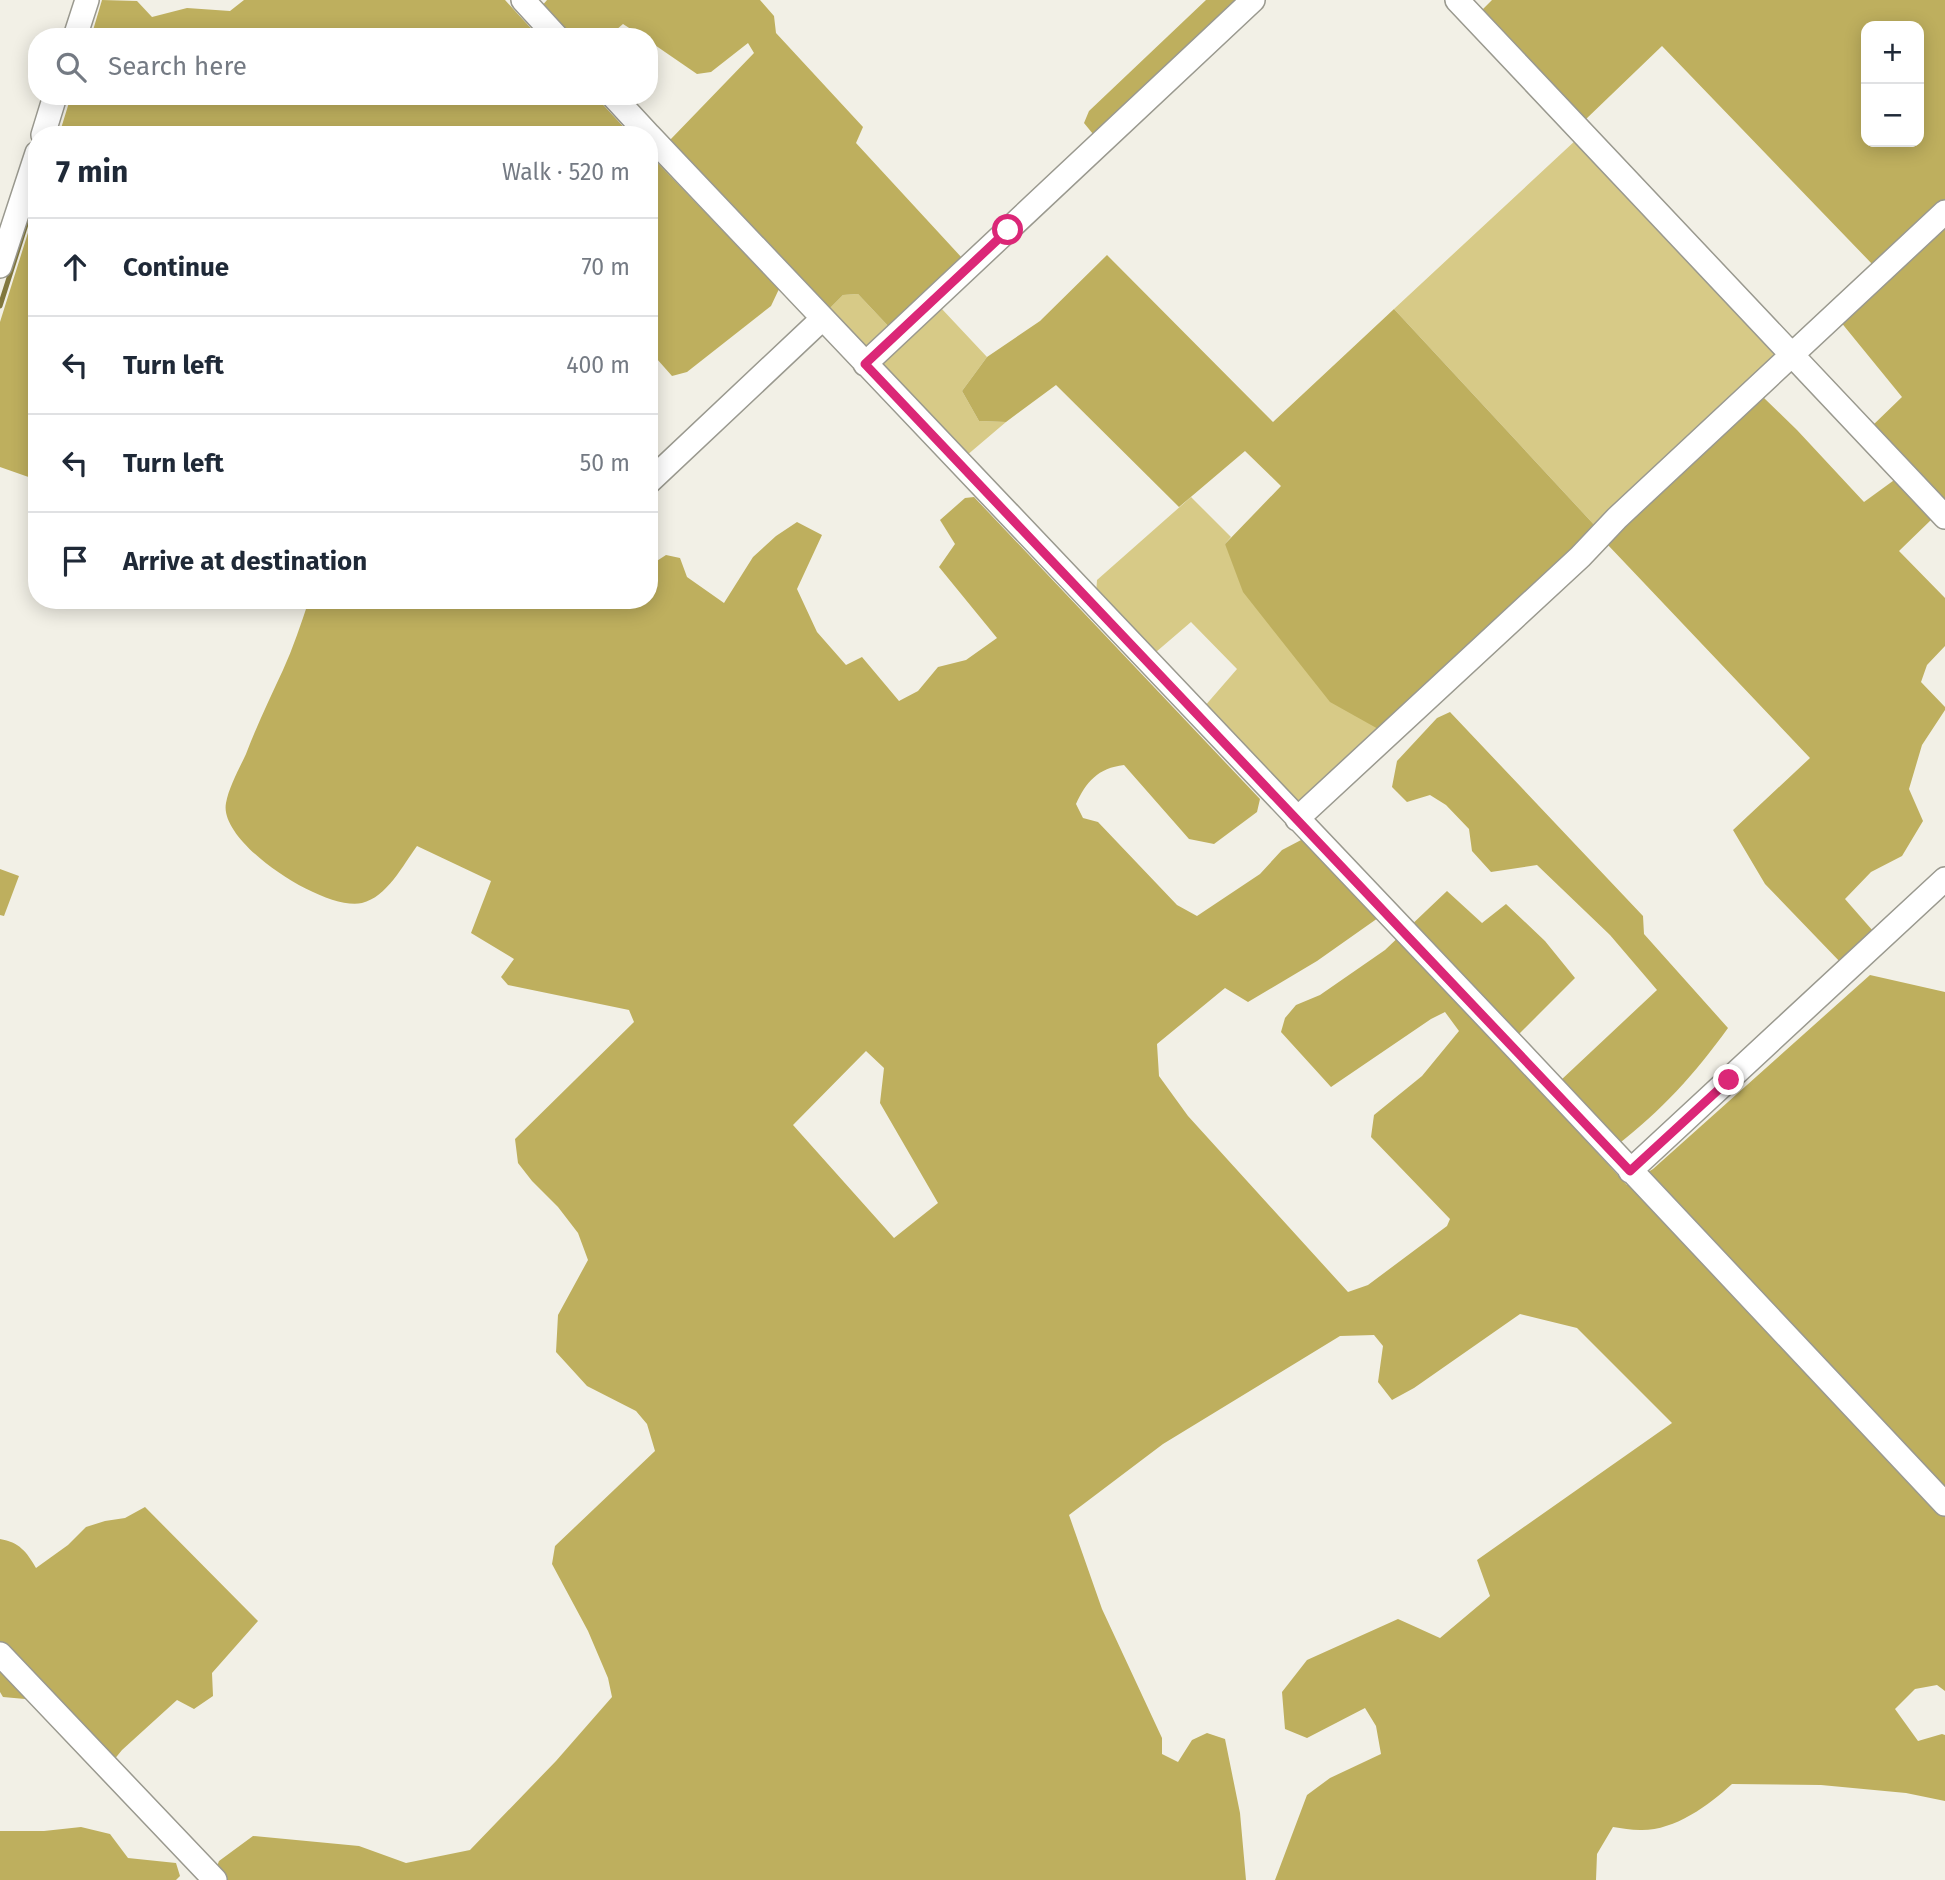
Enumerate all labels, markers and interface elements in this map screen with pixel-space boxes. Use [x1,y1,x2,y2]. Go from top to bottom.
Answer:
map controls [1861,21,1924,147]
button: + [1861,21,1924,84]
search box [28,28,658,105]
icon: search [52,48,90,86]
text: Search here [108,51,247,82]
button: − [1861,84,1924,147]
text: 7 min [56,154,128,190]
text: Walk · 520 m [502,158,630,186]
route start [992,214,1023,245]
icon: ahead [56,248,94,286]
text: Continue [123,252,229,283]
text: 70 m [581,253,630,281]
icon: left [56,346,94,384]
text: Turn left [123,350,224,381]
text: 400 m [566,351,630,379]
icon: left [56,444,94,482]
text: Turn left [123,448,224,479]
text: 50 m [580,449,630,477]
icon: arrive [56,542,94,580]
text: Arrive at destination [123,546,367,577]
route end [1713,1064,1744,1095]

